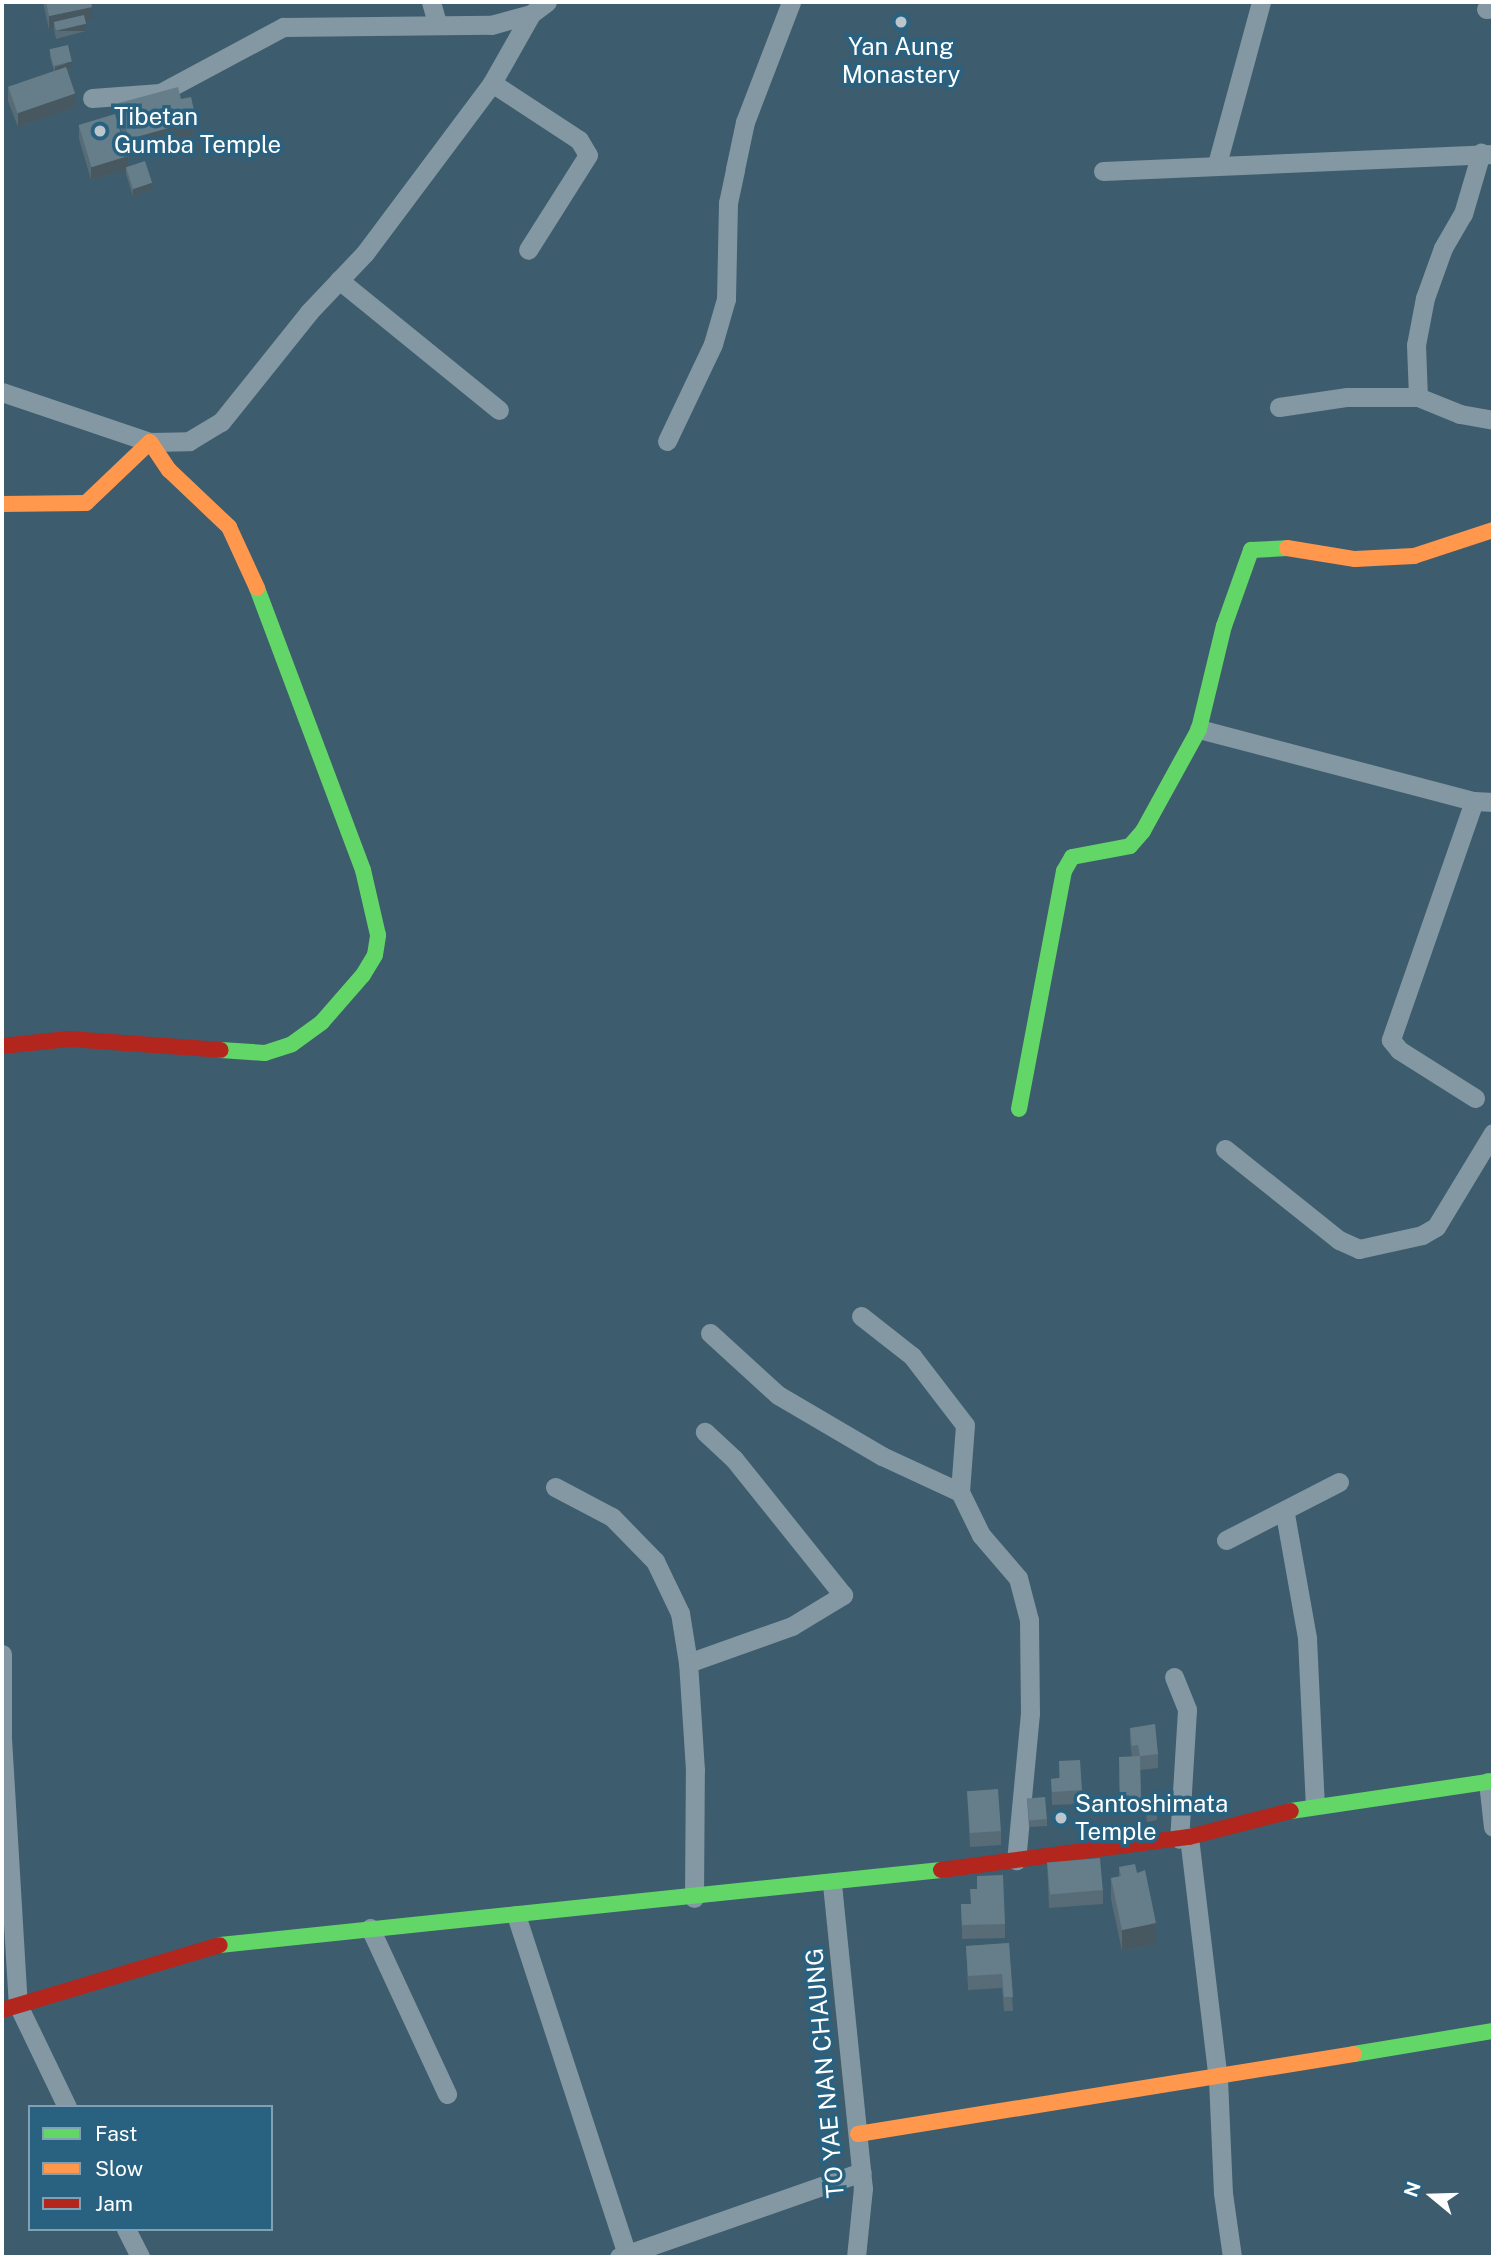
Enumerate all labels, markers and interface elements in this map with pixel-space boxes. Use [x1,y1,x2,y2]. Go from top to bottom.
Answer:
marker: Yan Aung Monastery [893,14,909,30]
place label: Yan Aung Monastery [842,33,960,89]
place label: Tibetan Gumba Temple [114,103,281,159]
marker: Tibetan Gumba Temple [92,123,108,139]
place label: Santoshimata Temple [1075,1790,1228,1846]
marker: Santoshimata Temple [1053,1810,1069,1826]
street label: TO YAE NAN CHAUNG [800,1947,850,2199]
legend [28,2105,273,2231]
text: Fast [95,2121,137,2146]
text: Slow [95,2156,143,2181]
north arrow [1397,2161,1467,2231]
text: N [1399,2179,1425,2200]
text: Jam [95,2191,133,2216]

